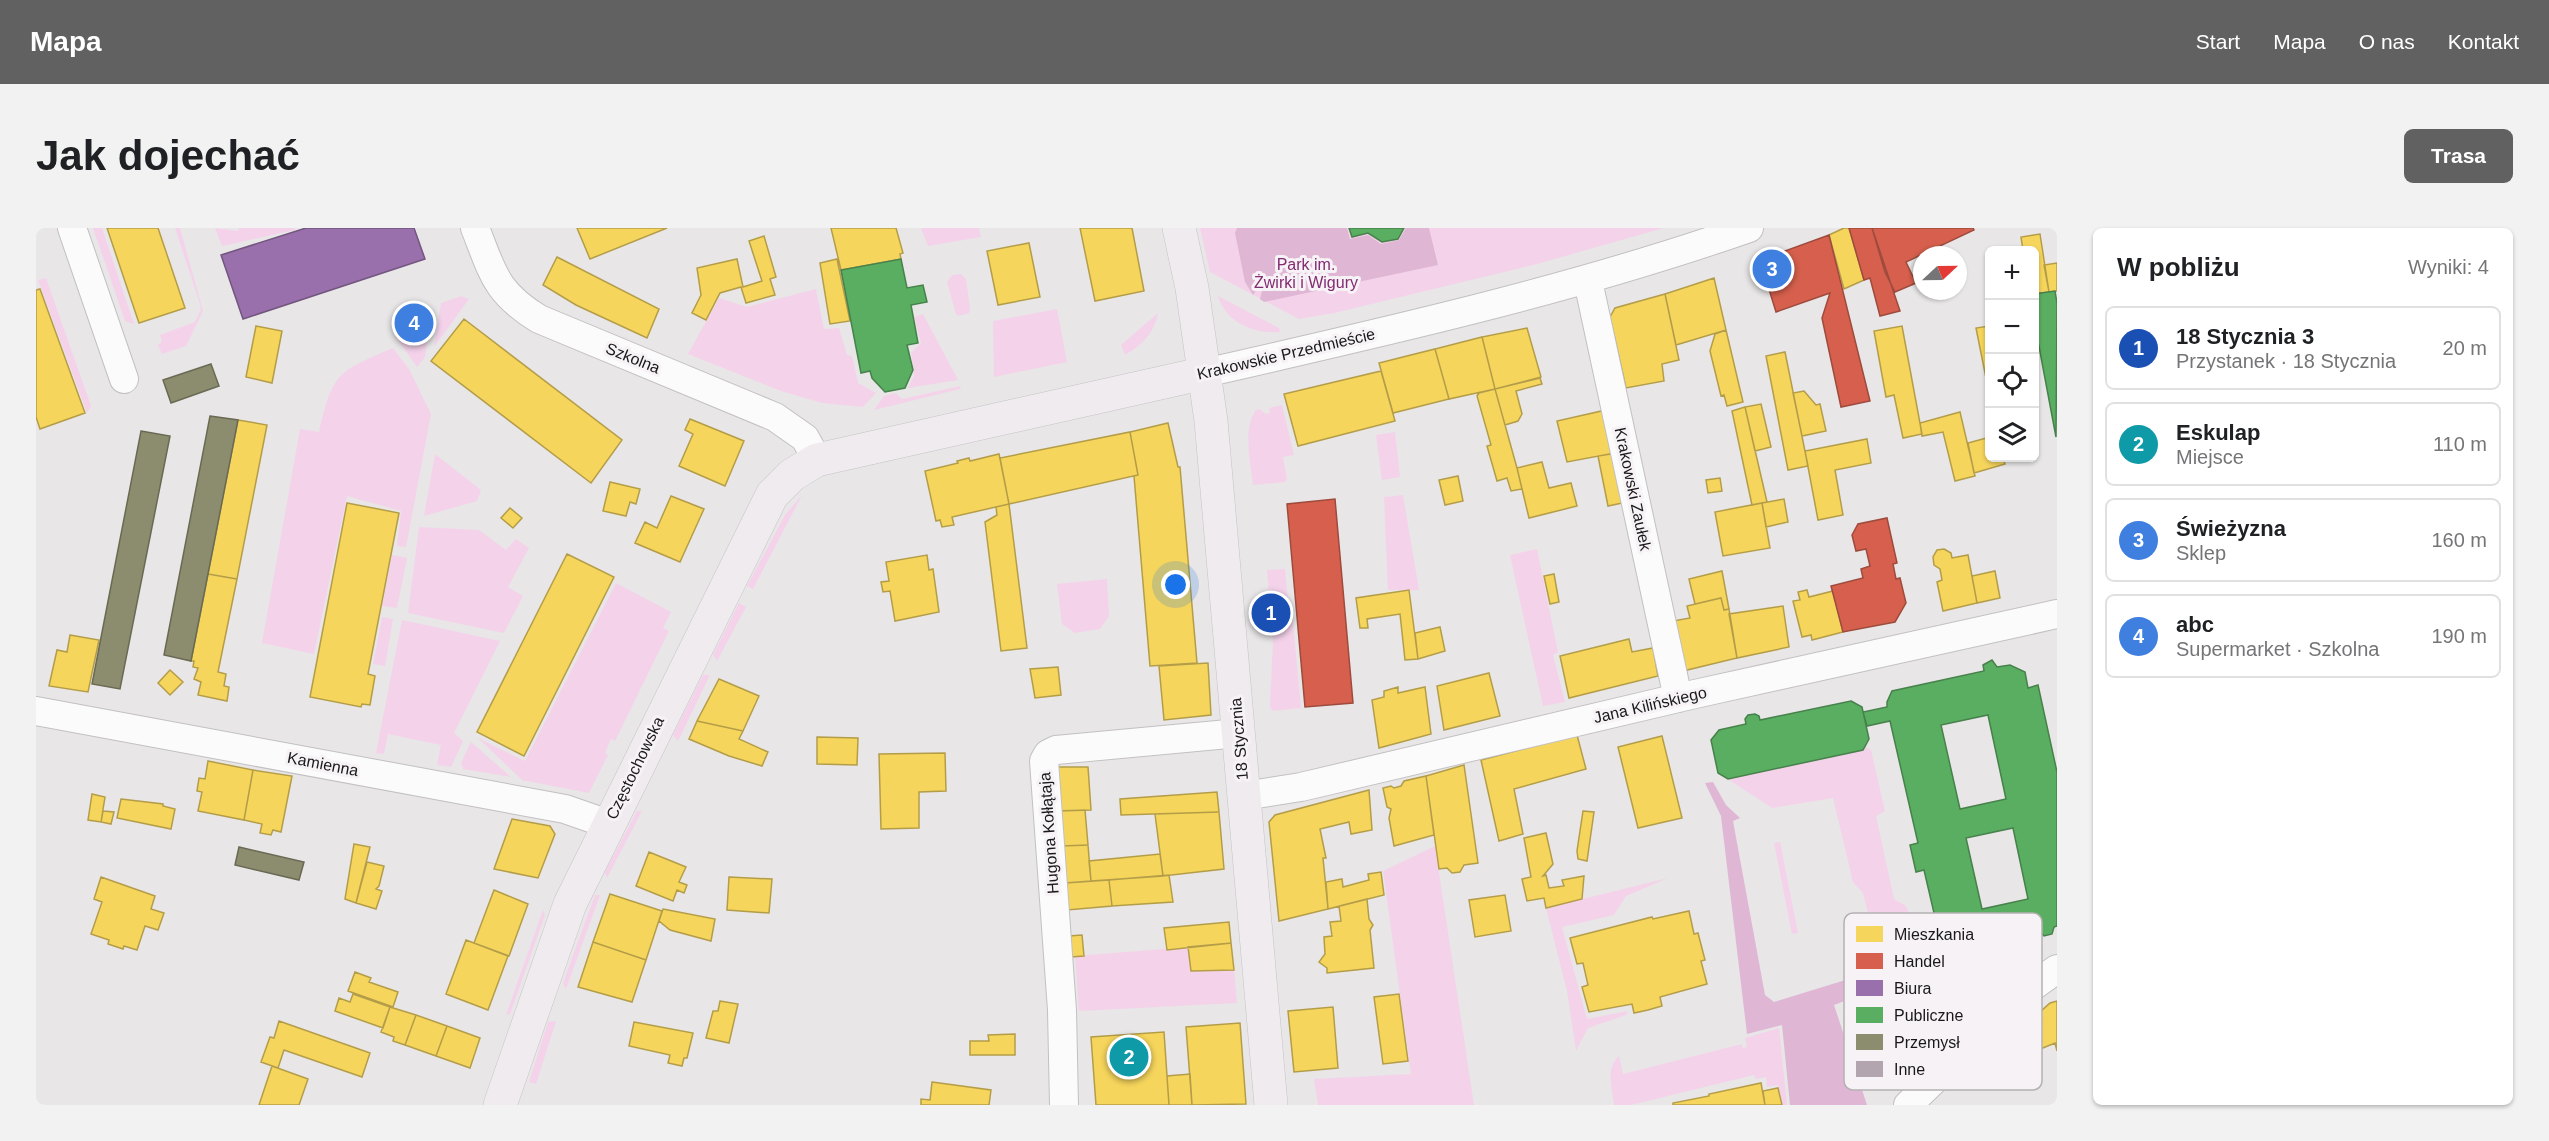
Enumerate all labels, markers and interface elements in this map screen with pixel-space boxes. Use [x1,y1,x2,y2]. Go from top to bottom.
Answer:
text: Mapa [30,26,102,57]
text: Start [2196,30,2240,53]
text: Mapa [2273,30,2326,53]
text: O nas [2359,30,2415,53]
text: Kontakt [2448,30,2519,53]
button: Trasa [2404,129,2513,183]
text: Jak dojechać [36,132,300,179]
pin: 3 [1752,246,1792,291]
north arrow [1913,246,1967,300]
map controls [1985,246,2039,462]
button: + [1985,246,2039,300]
text: W pobliżu [2117,252,2240,282]
park label: Park im. Żwirki i Wigury [1254,256,1358,291]
text: Wyniki: 4 [2408,256,2489,278]
pin: 4 [394,300,434,346]
button: − [1985,300,2039,354]
text: 18 Stycznia 3 [2176,324,2314,349]
street label: Krakowskie Przedmieście [1195,325,1377,383]
text: 1 [2133,337,2144,359]
text: 20 m [2443,337,2487,359]
street label: Szkolna [603,339,663,377]
text: Przystanek · 18 Stycznia [2176,350,2396,372]
button: locate [1985,354,2039,408]
button: layers [1985,408,2039,462]
text: Eskulap [2176,420,2260,445]
street label: Krakowski Zaułek [1612,426,1655,553]
text: 2 [2133,433,2144,455]
text: 110 m [2433,433,2487,455]
text: Miejsce [2176,446,2244,468]
text: Świeżyzna [2176,516,2286,541]
text: 3 [2133,529,2144,551]
text: 160 m [2431,529,2487,551]
text: Sklep [2176,542,2226,564]
your location [1161,570,1190,599]
pin: 1 [1252,590,1290,636]
text: abc [2176,612,2214,637]
text: 4 [2133,625,2144,647]
text: 190 m [2431,625,2487,647]
text: Supermarket · Szkolna [2176,638,2379,660]
street label: Jana Kilińskiego [1592,684,1708,726]
street label: 18 Stycznia [1227,697,1251,781]
street label: Częstochowska [603,714,667,822]
street label: Kamienna [286,749,360,779]
street label: Hugona Kołłątaja [1036,772,1062,894]
legend [1844,913,2042,1090]
text: Mieszkania [1894,926,1974,943]
text: Handel [1894,953,1945,970]
text: Biura [1894,980,1931,997]
text: Publiczne [1894,1007,1963,1024]
pin: 2 [1110,1034,1148,1080]
text: Przemysł [1894,1034,1960,1051]
text: Inne [1894,1061,1925,1078]

